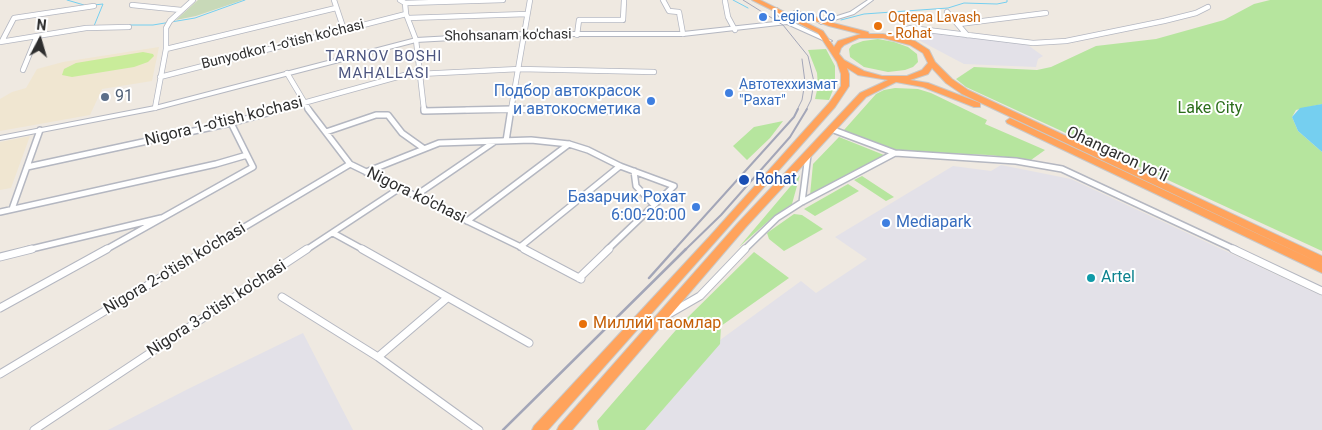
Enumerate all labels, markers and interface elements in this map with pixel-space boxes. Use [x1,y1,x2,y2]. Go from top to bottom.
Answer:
place label: Legion Co [773,9,836,25]
place label: Oqtepa Lavash - Rohat [888,10,981,42]
marker: Legion Co [757,11,769,23]
north arrow [15,15,65,65]
text: N [36,17,47,34]
street label: Bunyodkor 1-o'tish ko'chasi [200,17,366,73]
marker: Oqtepa Lavash - Rohat [872,20,884,32]
street label: Shohsanam ko'chasi [444,26,572,46]
district label: TARNOV BOSHI MAHALLASI [324,48,444,83]
place label: Автотеххизмат "Рахат" [739,77,838,110]
place label: Подбор автокрасок и автокосметика [494,82,641,120]
place label: 91 [115,87,133,107]
marker: Автотеххизмат "Рахат" [723,87,735,99]
marker: 91 [99,91,111,103]
street label: Nigora 1-o'tish ko'chasi [143,93,305,151]
marker: Подбор автокрасок и автокосметика [645,95,657,107]
park label: Lake City [1178,99,1242,119]
street label: Ohangaron yoʻli [1063,123,1171,187]
street label: Nigora ko'chasi [363,164,469,228]
place label: Rohat [755,170,797,190]
marker: Rohat [737,173,751,187]
place label: Базарчик Рохат 6:00-20:00 [568,188,686,226]
marker: Базарчик Рохат 6:00-20:00 [690,201,702,213]
place label: Mediapark [896,213,971,233]
marker: Mediapark [880,217,892,229]
street label: Nigora 2-o'tish ko'chasi [101,219,249,319]
street label: Nigora 3-o'tish ko'chasi [144,257,290,361]
place label: Artel [1101,268,1135,288]
marker: Artel [1085,272,1097,284]
place label: Миллий таомлар [593,314,721,334]
marker: Миллий таомлар [577,318,589,330]

